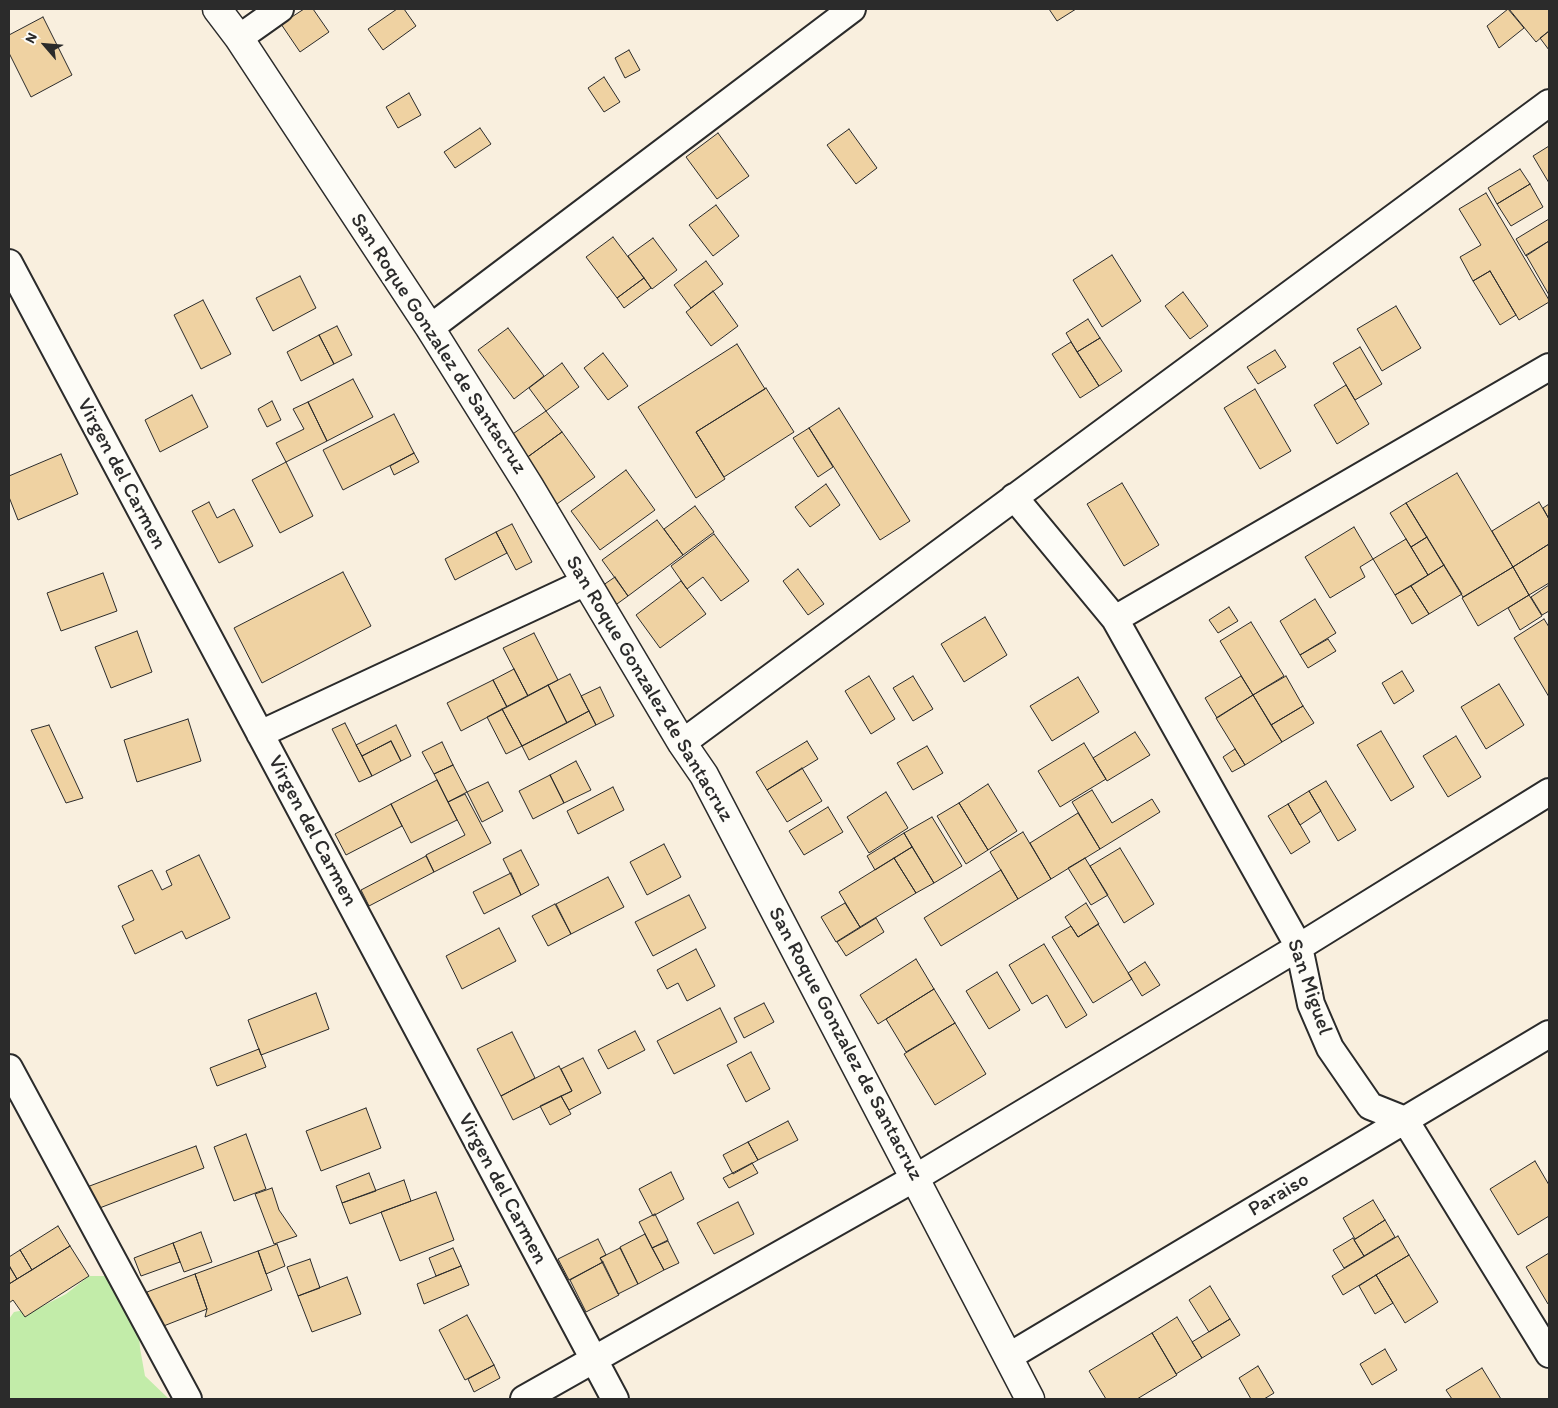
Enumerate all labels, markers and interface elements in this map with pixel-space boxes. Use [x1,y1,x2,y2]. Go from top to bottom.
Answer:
north arrow [20,20,70,70]
text: N [21,30,41,46]
street label: San Roque Gonzalez de Santacruz [344,209,532,479]
street label: Virgen del Carmen [71,394,171,554]
street label: San Roque Gonzalez de Santacruz [559,552,739,826]
street label: Virgen del Carmen [262,751,362,911]
street label: San Roque Gonzalez de Santacruz [762,903,928,1185]
street label: San Miguel [1281,936,1337,1038]
street label: Virgen del Carmen [452,1109,552,1269]
street label: Paraiso [1244,1167,1314,1223]

